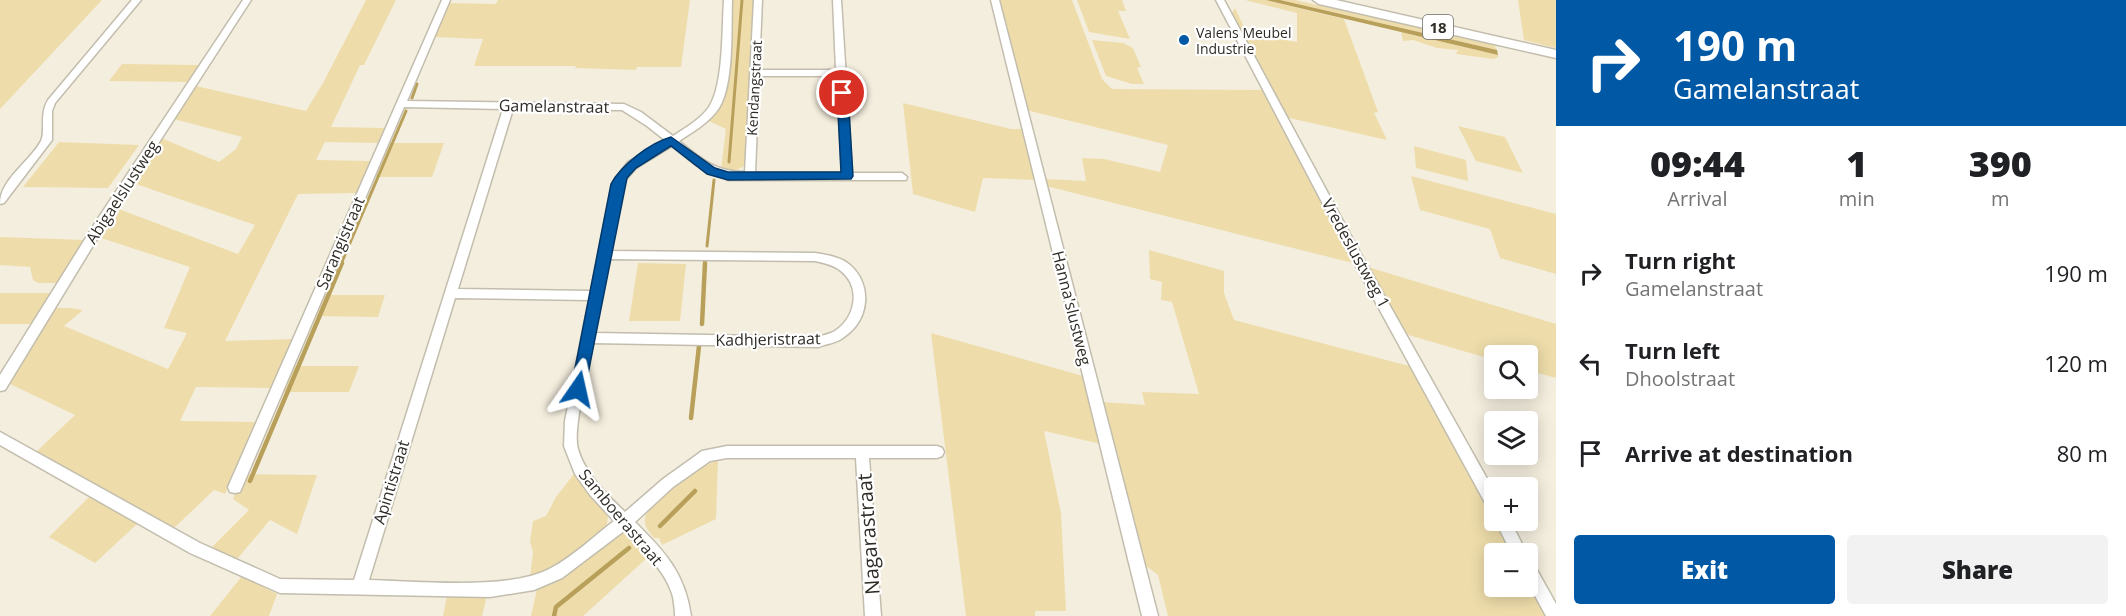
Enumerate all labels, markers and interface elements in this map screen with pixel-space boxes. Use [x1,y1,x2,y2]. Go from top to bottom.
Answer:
road number: 18 [1423,15,1453,39]
text: 190 m [1673,16,1797,73]
place label: Valens Meubel Industrie [1196,23,1291,58]
icon: right [1574,24,1652,102]
marker: Valens Meubel Industrie [1177,33,1191,47]
street label: Kendangstraat [742,40,766,136]
pin [816,67,867,118]
text: Gamelanstraat [1673,70,1859,107]
icon: arrive [825,76,858,109]
street label: Gamelanstraat [499,94,610,118]
street label: Abigaelslustweg [80,136,164,248]
text: 09:44 [1650,139,1745,188]
text: 1 [1846,139,1867,188]
text: 390 [1969,139,2032,188]
text: Arrival [1667,185,1728,212]
text: min [1839,185,1875,212]
text: m [1991,185,2010,212]
street label: Sarangistraat [311,193,370,293]
street label: Vredeslustweg 1 [1317,194,1395,312]
text: Turn right [1625,245,1736,275]
street label: Hanna'slustweg [1047,248,1097,368]
icon: right [1574,257,1607,290]
text: 190 m [2044,258,2108,288]
text: Gamelanstraat [1625,275,1763,302]
street label: Kadhjeristraat [715,327,821,351]
text: Turn left [1625,335,1720,365]
map controls [1484,345,1538,597]
button: search [1484,345,1538,399]
icon: left [1574,347,1607,380]
text: 120 m [2044,348,2108,378]
position arrow [546,357,610,421]
text: Dhoolstraat [1625,365,1735,392]
button: layers [1484,411,1538,465]
street label: Apintistraat [368,437,414,527]
icon: arrive [1574,437,1607,470]
text: Arrive at destination [1625,438,1853,468]
text: 80 m [2057,438,2108,468]
street label: Samboerastraat [574,464,668,570]
street label: Nagarastraat [850,472,886,596]
button: + [1484,477,1538,531]
button: Exit [1574,535,1835,604]
button: Share [1847,535,2108,604]
button: − [1484,543,1538,597]

